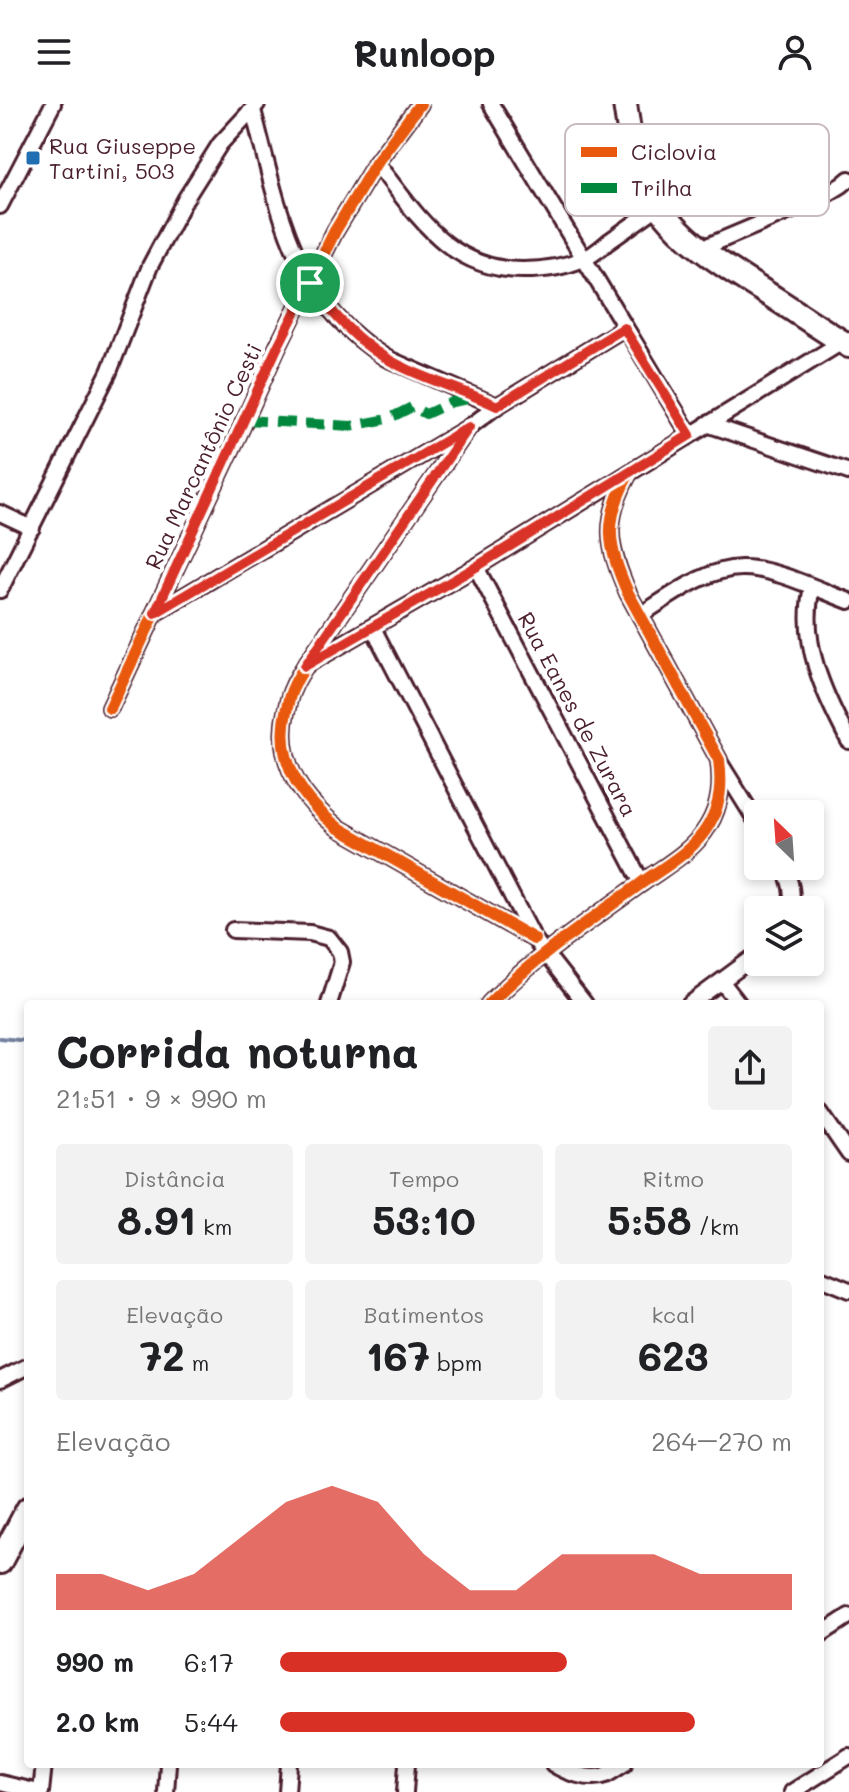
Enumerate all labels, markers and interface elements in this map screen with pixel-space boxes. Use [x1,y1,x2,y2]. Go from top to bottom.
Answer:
text: Runloop [353,29,496,76]
icon: menu [32,30,76,74]
icon: person [773,30,817,74]
legend [565,124,829,216]
place label: Rua Giuseppe Tartini, 503 [49,131,196,185]
text: Ciclovia [631,137,717,166]
marker: Rua Giuseppe Tartini, 503 [24,149,42,167]
text: Trilha [631,173,693,202]
pin [276,249,344,317]
icon: arrive [288,261,332,305]
street label: Rua Marcantônio Cesti [138,338,268,574]
street label: Rua Eanes de Zurara [512,607,644,821]
north arrow [744,800,824,880]
map controls [744,800,824,976]
button: layers [744,896,824,976]
text: Corrida noturna [56,1022,419,1079]
button: share [708,1026,792,1110]
text: 21:51 · 9 × 990 m [56,1081,267,1115]
text: Distância [124,1164,225,1193]
text: Tempo [389,1164,459,1193]
text: Ritmo [643,1164,704,1193]
text: 8.91 [117,1193,196,1245]
text: 53:10 [372,1193,476,1245]
text: 5:58 [607,1193,692,1245]
text: km [196,1212,232,1241]
text: /km [692,1212,739,1241]
text: Elevação [126,1300,223,1329]
text: Batimentos [364,1300,484,1329]
text: kcal [651,1300,695,1329]
text: 72 [140,1329,185,1381]
text: 167 [366,1329,430,1381]
text: 623 [638,1329,709,1381]
text: m [185,1348,209,1377]
text: bpm [430,1348,482,1377]
text: Elevação [56,1424,170,1458]
text: 264–270 m [651,1424,792,1458]
text: 990 m [56,1645,134,1679]
text: 6:17 [184,1645,234,1679]
text: 2.0 km [56,1705,139,1739]
text: 5:44 [184,1705,238,1739]

